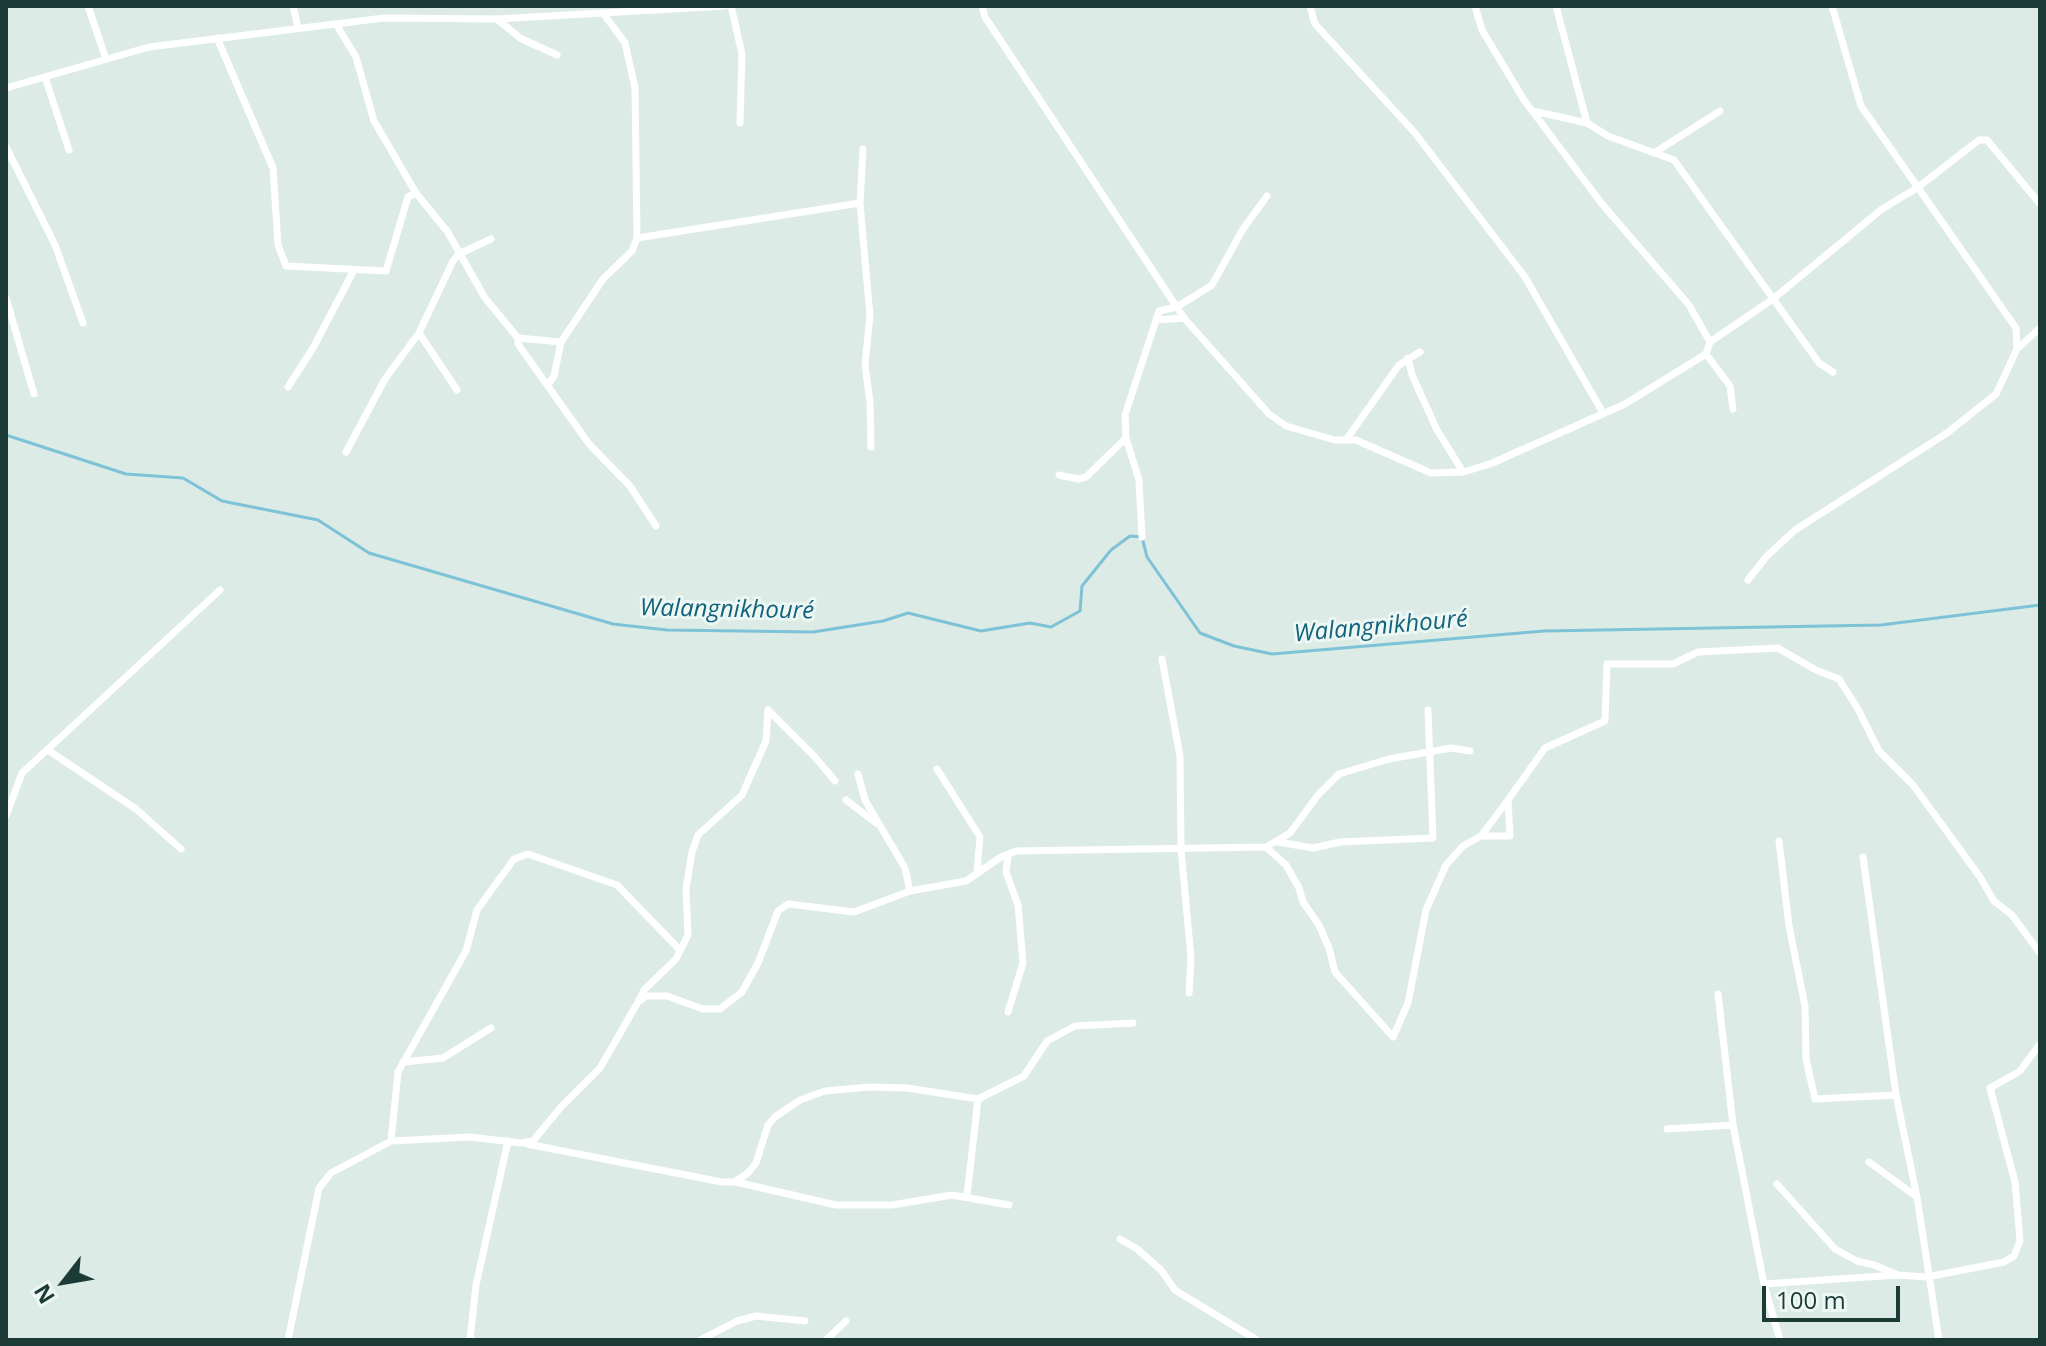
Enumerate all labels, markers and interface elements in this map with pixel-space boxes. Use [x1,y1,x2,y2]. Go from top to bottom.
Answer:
water label: Walangnikhouré [640,594,814,626]
water label: Walangnikhouré [1293,605,1469,649]
north arrow [24,1242,104,1322]
scale bar [1766,1270,1904,1320]
text: N [26,1279,61,1310]
text: 100 m [1776,1283,1846,1316]

